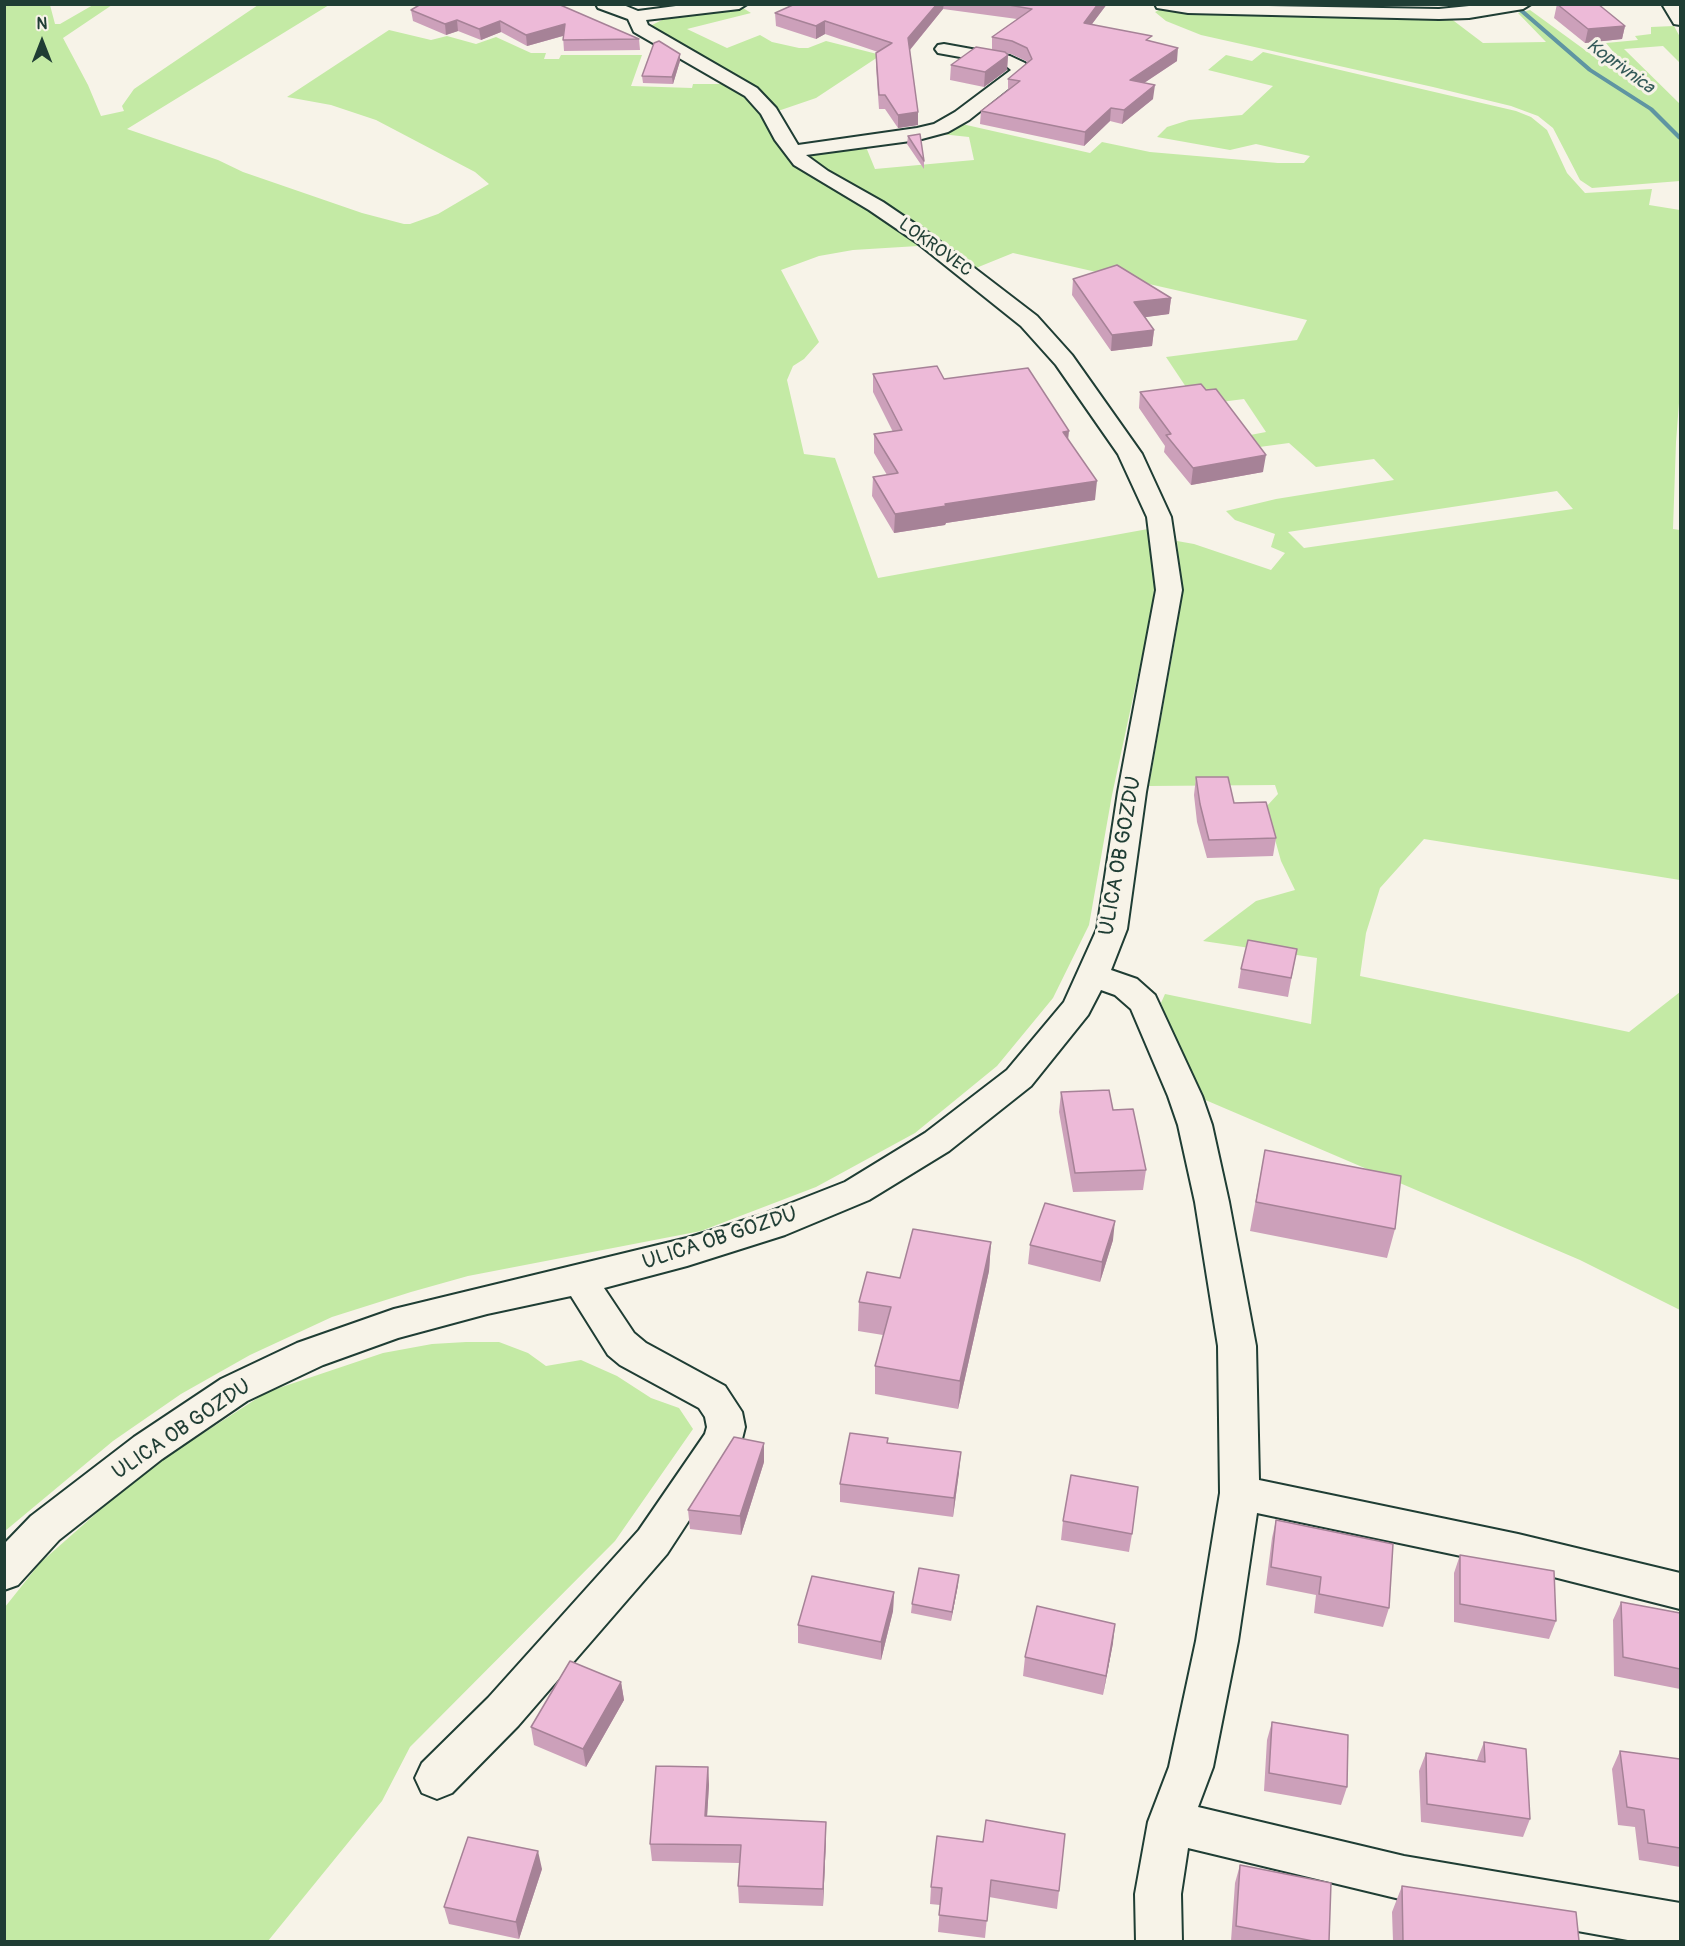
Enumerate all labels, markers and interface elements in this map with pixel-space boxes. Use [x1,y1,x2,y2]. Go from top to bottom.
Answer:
north arrow [12,12,72,72]
text: N [37,14,47,34]
water label: Koprivnica [1582,35,1658,99]
street label: LOKROVEC [894,214,976,282]
street label: ULICA OB GOZDU [1095,774,1147,938]
street label: ULICA OB GOZDU [639,1202,801,1276]
street label: ULICA OB GOZDU [108,1374,256,1486]

